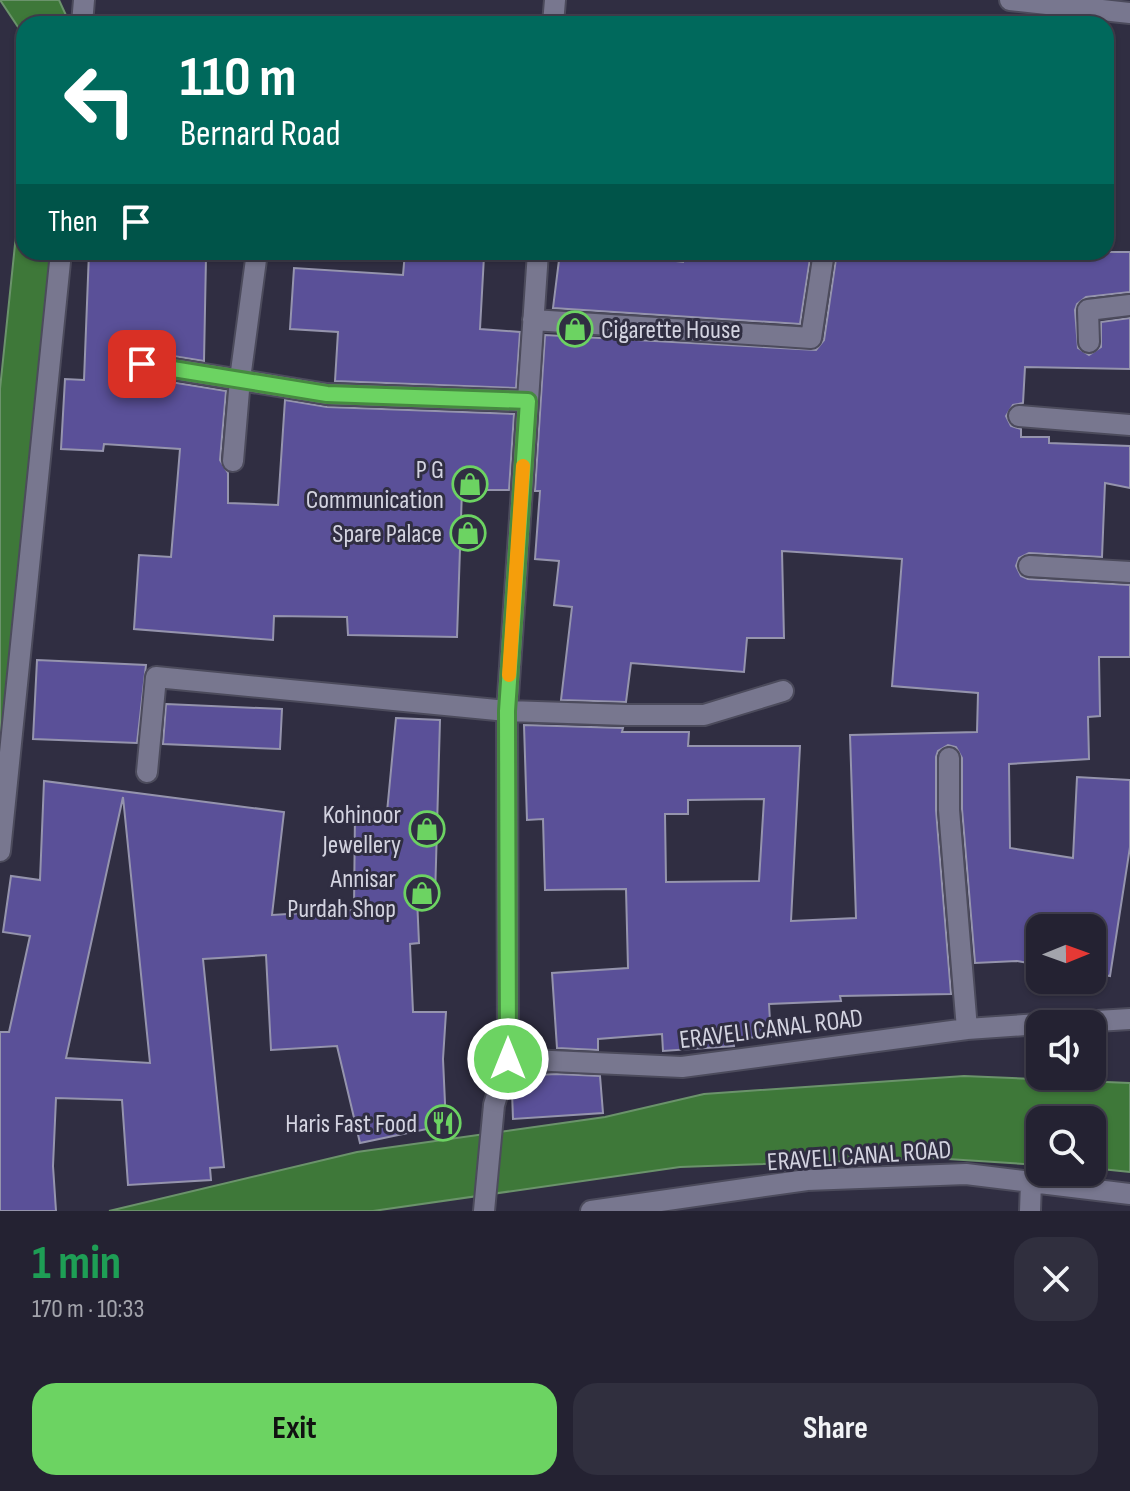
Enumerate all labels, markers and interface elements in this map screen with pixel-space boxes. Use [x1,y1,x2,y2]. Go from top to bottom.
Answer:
text: 110 m [180,45,296,112]
icon: left [48,48,152,152]
text: Bernard Road [180,113,341,156]
icon: arrive [114,200,158,244]
text: Then [48,204,98,240]
shop icon: Cigarette House [556,310,594,348]
place label: Cigarette House [601,315,741,346]
pin [108,330,176,398]
icon: arrive [120,342,164,386]
place label: P G Communication [306,455,444,516]
shop icon: P G Communication [451,465,489,503]
shop icon: Spare Palace [449,514,487,552]
place label: Spare Palace [332,519,442,550]
place label: Kohinoor Jewellery [322,800,402,861]
shop icon: Kohinoor Jewellery [408,810,446,848]
place label: Annisar Purdah Shop [287,864,397,925]
shop icon: Annisar Purdah Shop [403,874,441,912]
north arrow [1026,914,1106,994]
map controls [1026,914,1106,1186]
street label: ERAVELI CANAL ROAD [678,1003,865,1056]
button: sound [1026,1010,1106,1090]
position arrow [466,1017,550,1101]
restaurant icon: Haris Fast Food [424,1104,462,1142]
button: search [1026,1106,1106,1186]
place label: Haris Fast Food [285,1109,417,1140]
street label: ERAVELI CANAL ROAD [766,1135,952,1178]
text: 1 min [32,1235,121,1292]
button: close [1014,1237,1098,1321]
text: 170 m · 10:33 [32,1294,144,1325]
button: Exit [32,1383,557,1475]
button: Share [573,1383,1098,1475]

